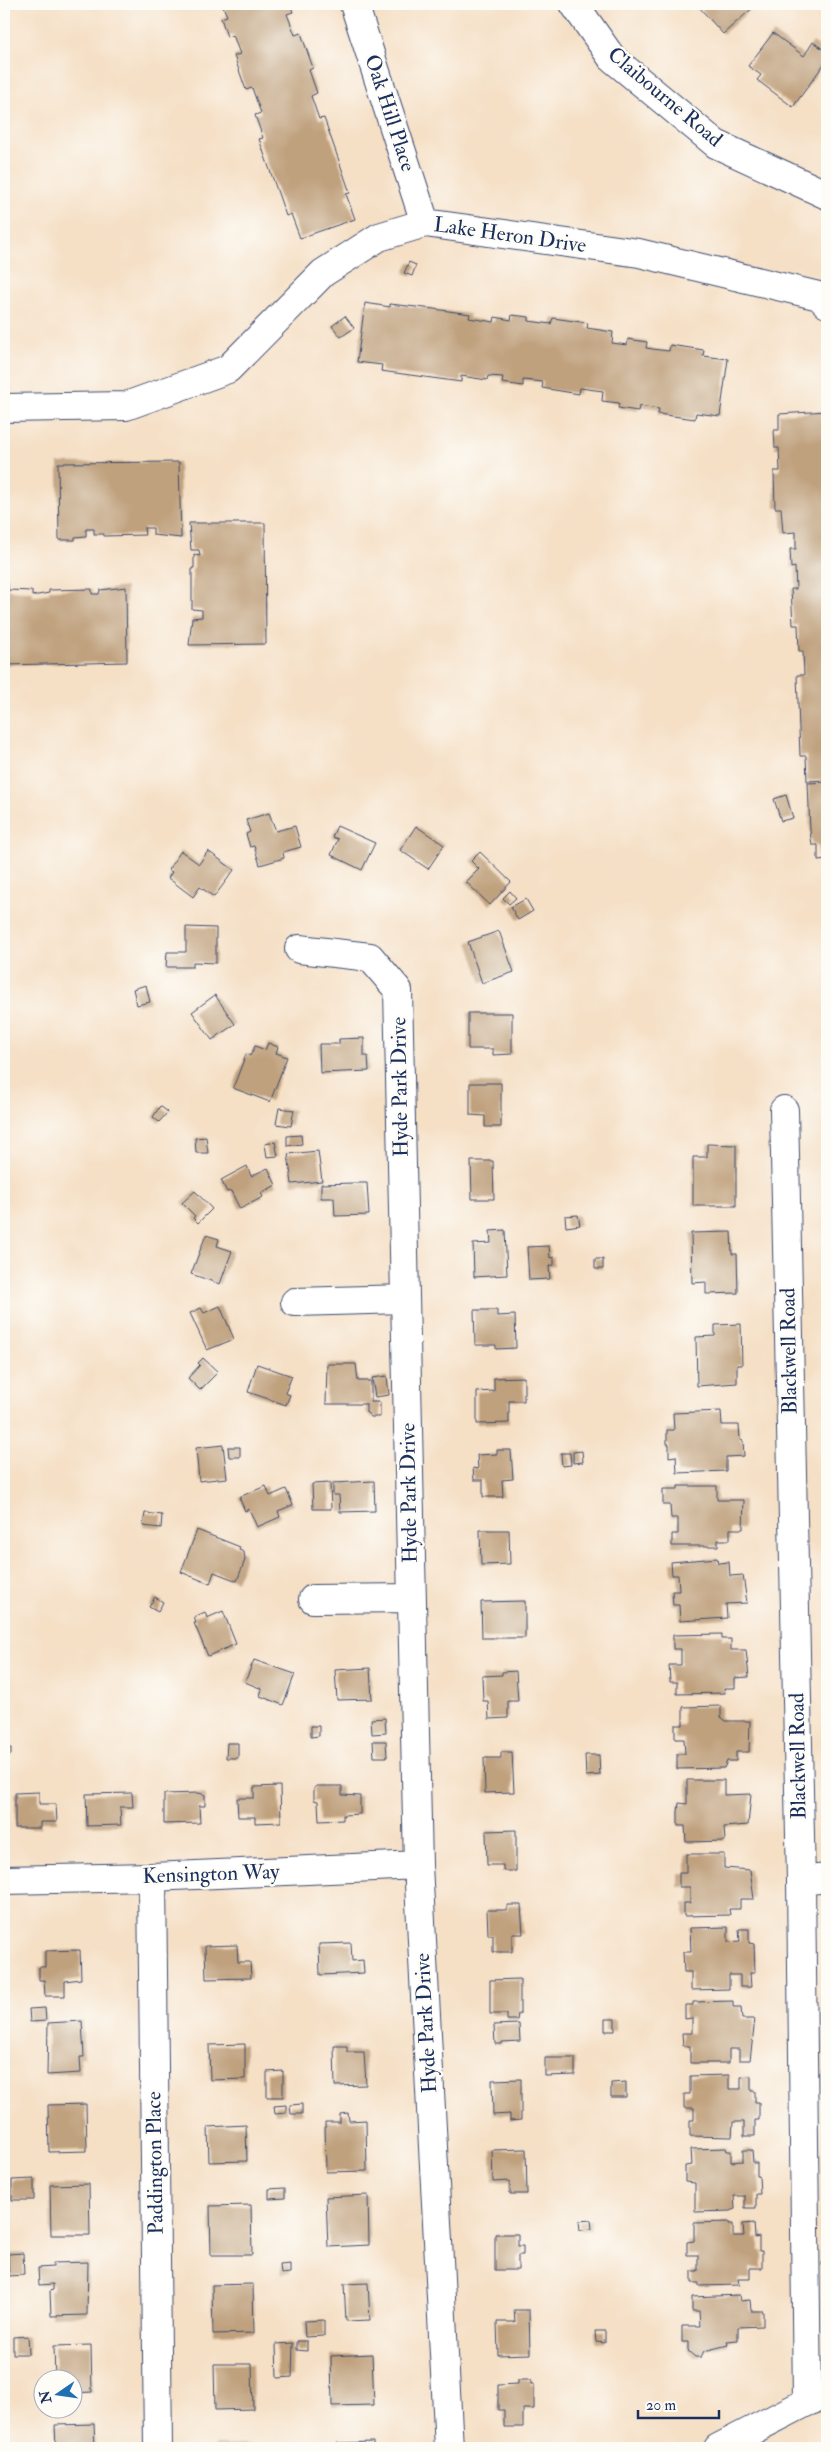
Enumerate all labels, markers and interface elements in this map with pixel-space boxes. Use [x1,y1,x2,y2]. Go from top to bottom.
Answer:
street label: Claibourne Road [602,41,729,153]
street label: Oak Hill Place [358,51,422,175]
street label: Lake Heron Drive [432,211,588,259]
street label: Hyde Park Drive [385,1016,415,1157]
street label: Blackwell Road [774,1287,804,1415]
street label: Hyde Park Drive [394,1422,424,1563]
street label: Blackwell Road [783,1692,813,1820]
street label: Kensington Way [142,1858,281,1890]
street label: Hyde Park Drive [409,1952,443,2094]
street label: Paddington Place [140,2091,170,2235]
north arrow [32,2370,82,2420]
scale bar [638,2387,720,2419]
text: N [36,2388,56,2406]
text: 20 m [646,2396,676,2415]

